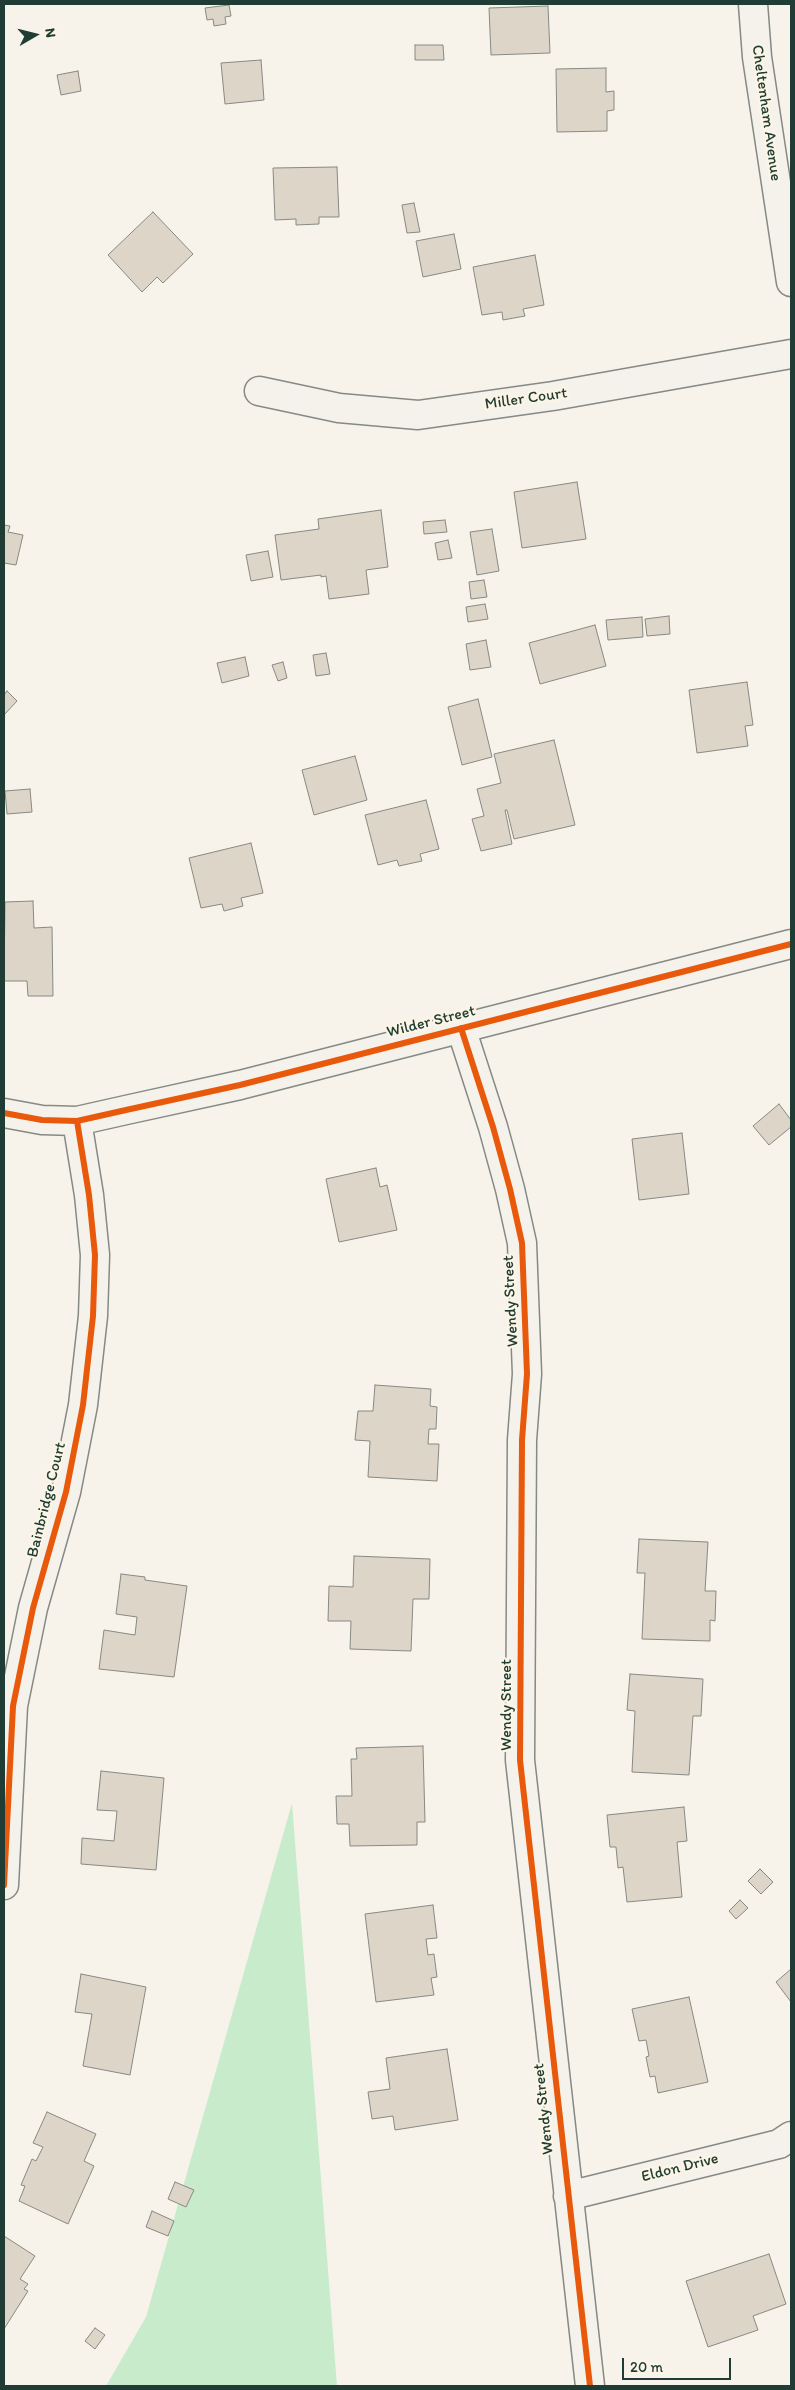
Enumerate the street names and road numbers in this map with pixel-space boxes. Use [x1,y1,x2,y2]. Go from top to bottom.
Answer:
street label: Cheltenham Avenue [747,44,785,182]
street label: Miller Court [484,384,568,414]
street label: Wilder Street [385,1002,477,1042]
street label: Wendy Street [499,1255,523,1347]
street label: Bainbridge Court [23,1440,71,1560]
street label: Wendy Street [497,1659,517,1751]
street label: Wendy Street [530,2062,558,2156]
street label: Eldon Drive [639,2149,721,2187]

